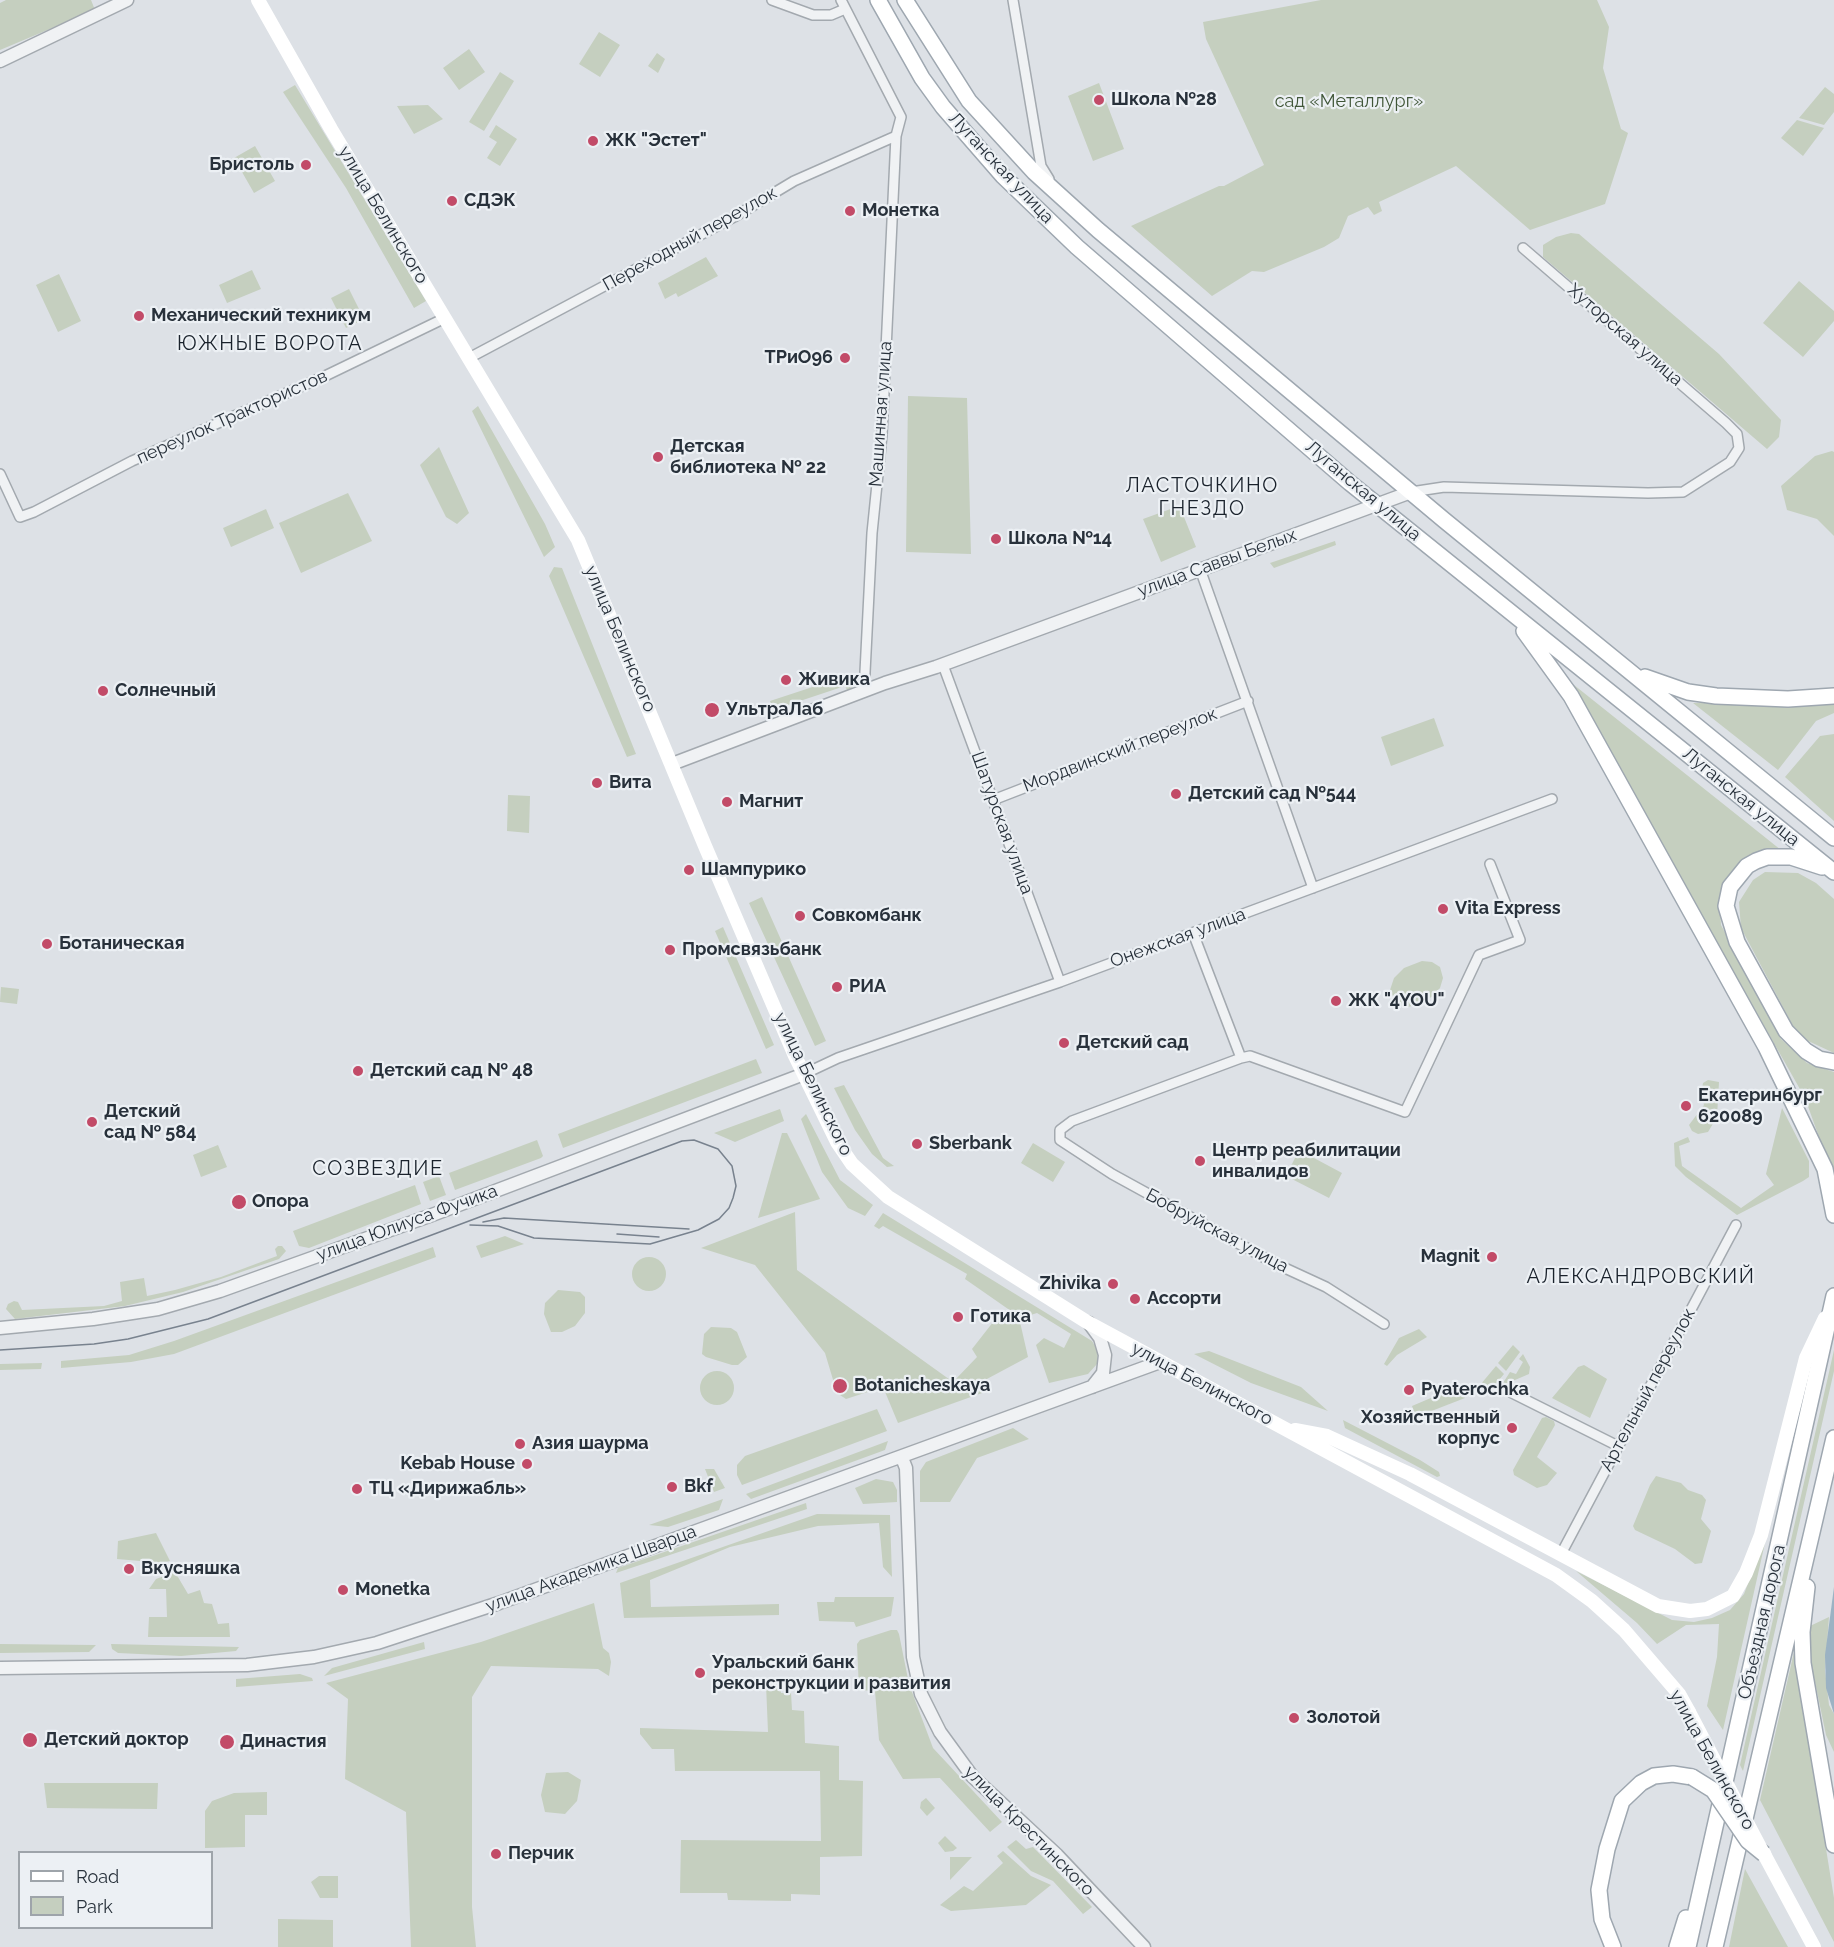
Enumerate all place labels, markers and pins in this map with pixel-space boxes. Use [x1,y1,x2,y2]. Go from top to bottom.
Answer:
place label: Школа №28 [1111,89,1217,111]
marker: Школа №28 [1092,93,1106,107]
place label: ЖК "Эстет" [605,130,707,152]
marker: ЖК "Эстет" [586,134,600,148]
place label: Бристоль [209,154,294,176]
marker: Бристоль [299,158,313,172]
place label: СДЭК [464,190,516,212]
marker: СДЭК [445,194,459,208]
place label: Монетка [862,200,939,222]
marker: Монетка [843,204,857,218]
place label: Механический техникум [151,305,371,327]
marker: Механический техникум [132,309,146,323]
place label: ТРиО96 [765,347,833,369]
marker: ТРиО96 [838,351,852,365]
place label: Детская библиотека № 22 [670,436,826,478]
marker: Детская библиотека № 22 [651,450,665,464]
place label: Школа №14 [1008,528,1112,550]
marker: Школа №14 [989,532,1003,546]
place label: Живика [798,669,870,691]
marker: Живика [779,673,793,687]
place label: Солнечный [115,680,216,702]
marker: Солнечный [96,684,110,698]
place label: УльтраЛаб [726,699,823,721]
marker: УльтраЛаб [703,701,721,719]
place label: Вита [609,772,652,794]
marker: Вита [590,776,604,790]
place label: Детский сад №544 [1188,783,1356,805]
marker: Детский сад №544 [1169,787,1183,801]
place label: Магнит [739,791,803,813]
marker: Магнит [720,795,734,809]
place label: Шампурико [701,859,806,881]
marker: Шампурико [682,863,696,877]
place label: Vita Express [1455,898,1561,920]
marker: Vita Express [1436,902,1450,916]
place label: Совкомбанк [812,905,922,927]
marker: Совкомбанк [793,909,807,923]
place label: Ботаническая [59,933,184,955]
marker: Ботаническая [40,937,54,951]
place label: Промсвязьбанк [682,939,822,961]
marker: Промсвязьбанк [663,943,677,957]
place label: РИА [849,976,886,998]
marker: РИА [830,980,844,994]
place label: ЖК "4YOU" [1348,990,1444,1012]
marker: ЖК "4YOU" [1329,994,1343,1008]
place label: Детский сад [1076,1032,1189,1054]
marker: Детский сад [1057,1036,1071,1050]
place label: Детский сад № 48 [370,1060,533,1082]
marker: Детский сад № 48 [351,1064,365,1078]
place label: Екатеринбург 620089 [1698,1085,1822,1128]
marker: Екатеринбург 620089 [1679,1099,1693,1113]
place label: Детский сад № 584 [104,1101,196,1144]
marker: Детский сад № 584 [85,1115,99,1129]
place label: Sberbank [929,1133,1012,1155]
marker: Sberbank [910,1137,924,1151]
place label: Центр реабилитации инвалидов [1212,1140,1401,1182]
marker: Центр реабилитации инвалидов [1193,1154,1207,1168]
place label: Опора [252,1191,309,1213]
marker: Опора [230,1193,248,1211]
place label: Magnit [1420,1246,1480,1268]
marker: Magnit [1485,1250,1499,1264]
place label: Zhivika [1039,1273,1101,1295]
marker: Zhivika [1106,1277,1120,1291]
place label: Ассорти [1147,1288,1221,1310]
marker: Ассорти [1128,1292,1142,1306]
place label: Готика [970,1306,1031,1328]
marker: Готика [951,1310,965,1324]
place label: Botanicheskaya [854,1375,990,1397]
marker: Botanicheskaya [831,1377,849,1395]
place label: Pyaterochka [1421,1379,1529,1401]
marker: Pyaterochka [1402,1383,1416,1397]
place label: Хозяйственный корпус [1361,1407,1500,1450]
marker: Хозяйственный корпус [1505,1421,1519,1435]
place label: Азия шаурма [532,1433,649,1455]
marker: Азия шаурма [513,1437,527,1451]
place label: Kebab House [400,1453,515,1475]
marker: Kebab House [520,1457,534,1471]
place label: Bkf [684,1476,713,1498]
place label: ТЦ «Дирижабль» [369,1478,526,1500]
marker: Bkf [665,1480,679,1494]
marker: ТЦ «Дирижабль» [350,1482,364,1496]
place label: Вкусняшка [141,1558,240,1580]
marker: Вкусняшка [122,1562,136,1576]
place label: Monetka [355,1579,430,1601]
marker: Monetka [336,1583,350,1597]
place label: Уральский банк реконструкции и развития [712,1652,951,1694]
marker: Уральский банк реконструкции и развития [693,1666,707,1680]
place label: Золотой [1306,1707,1380,1729]
marker: Золотой [1287,1711,1301,1725]
place label: Детский доктор [44,1729,189,1751]
marker: Детский доктор [21,1731,39,1749]
place label: Династия [240,1731,327,1753]
marker: Династия [218,1733,236,1751]
place label: Перчик [508,1843,574,1865]
marker: Перчик [489,1847,503,1861]

